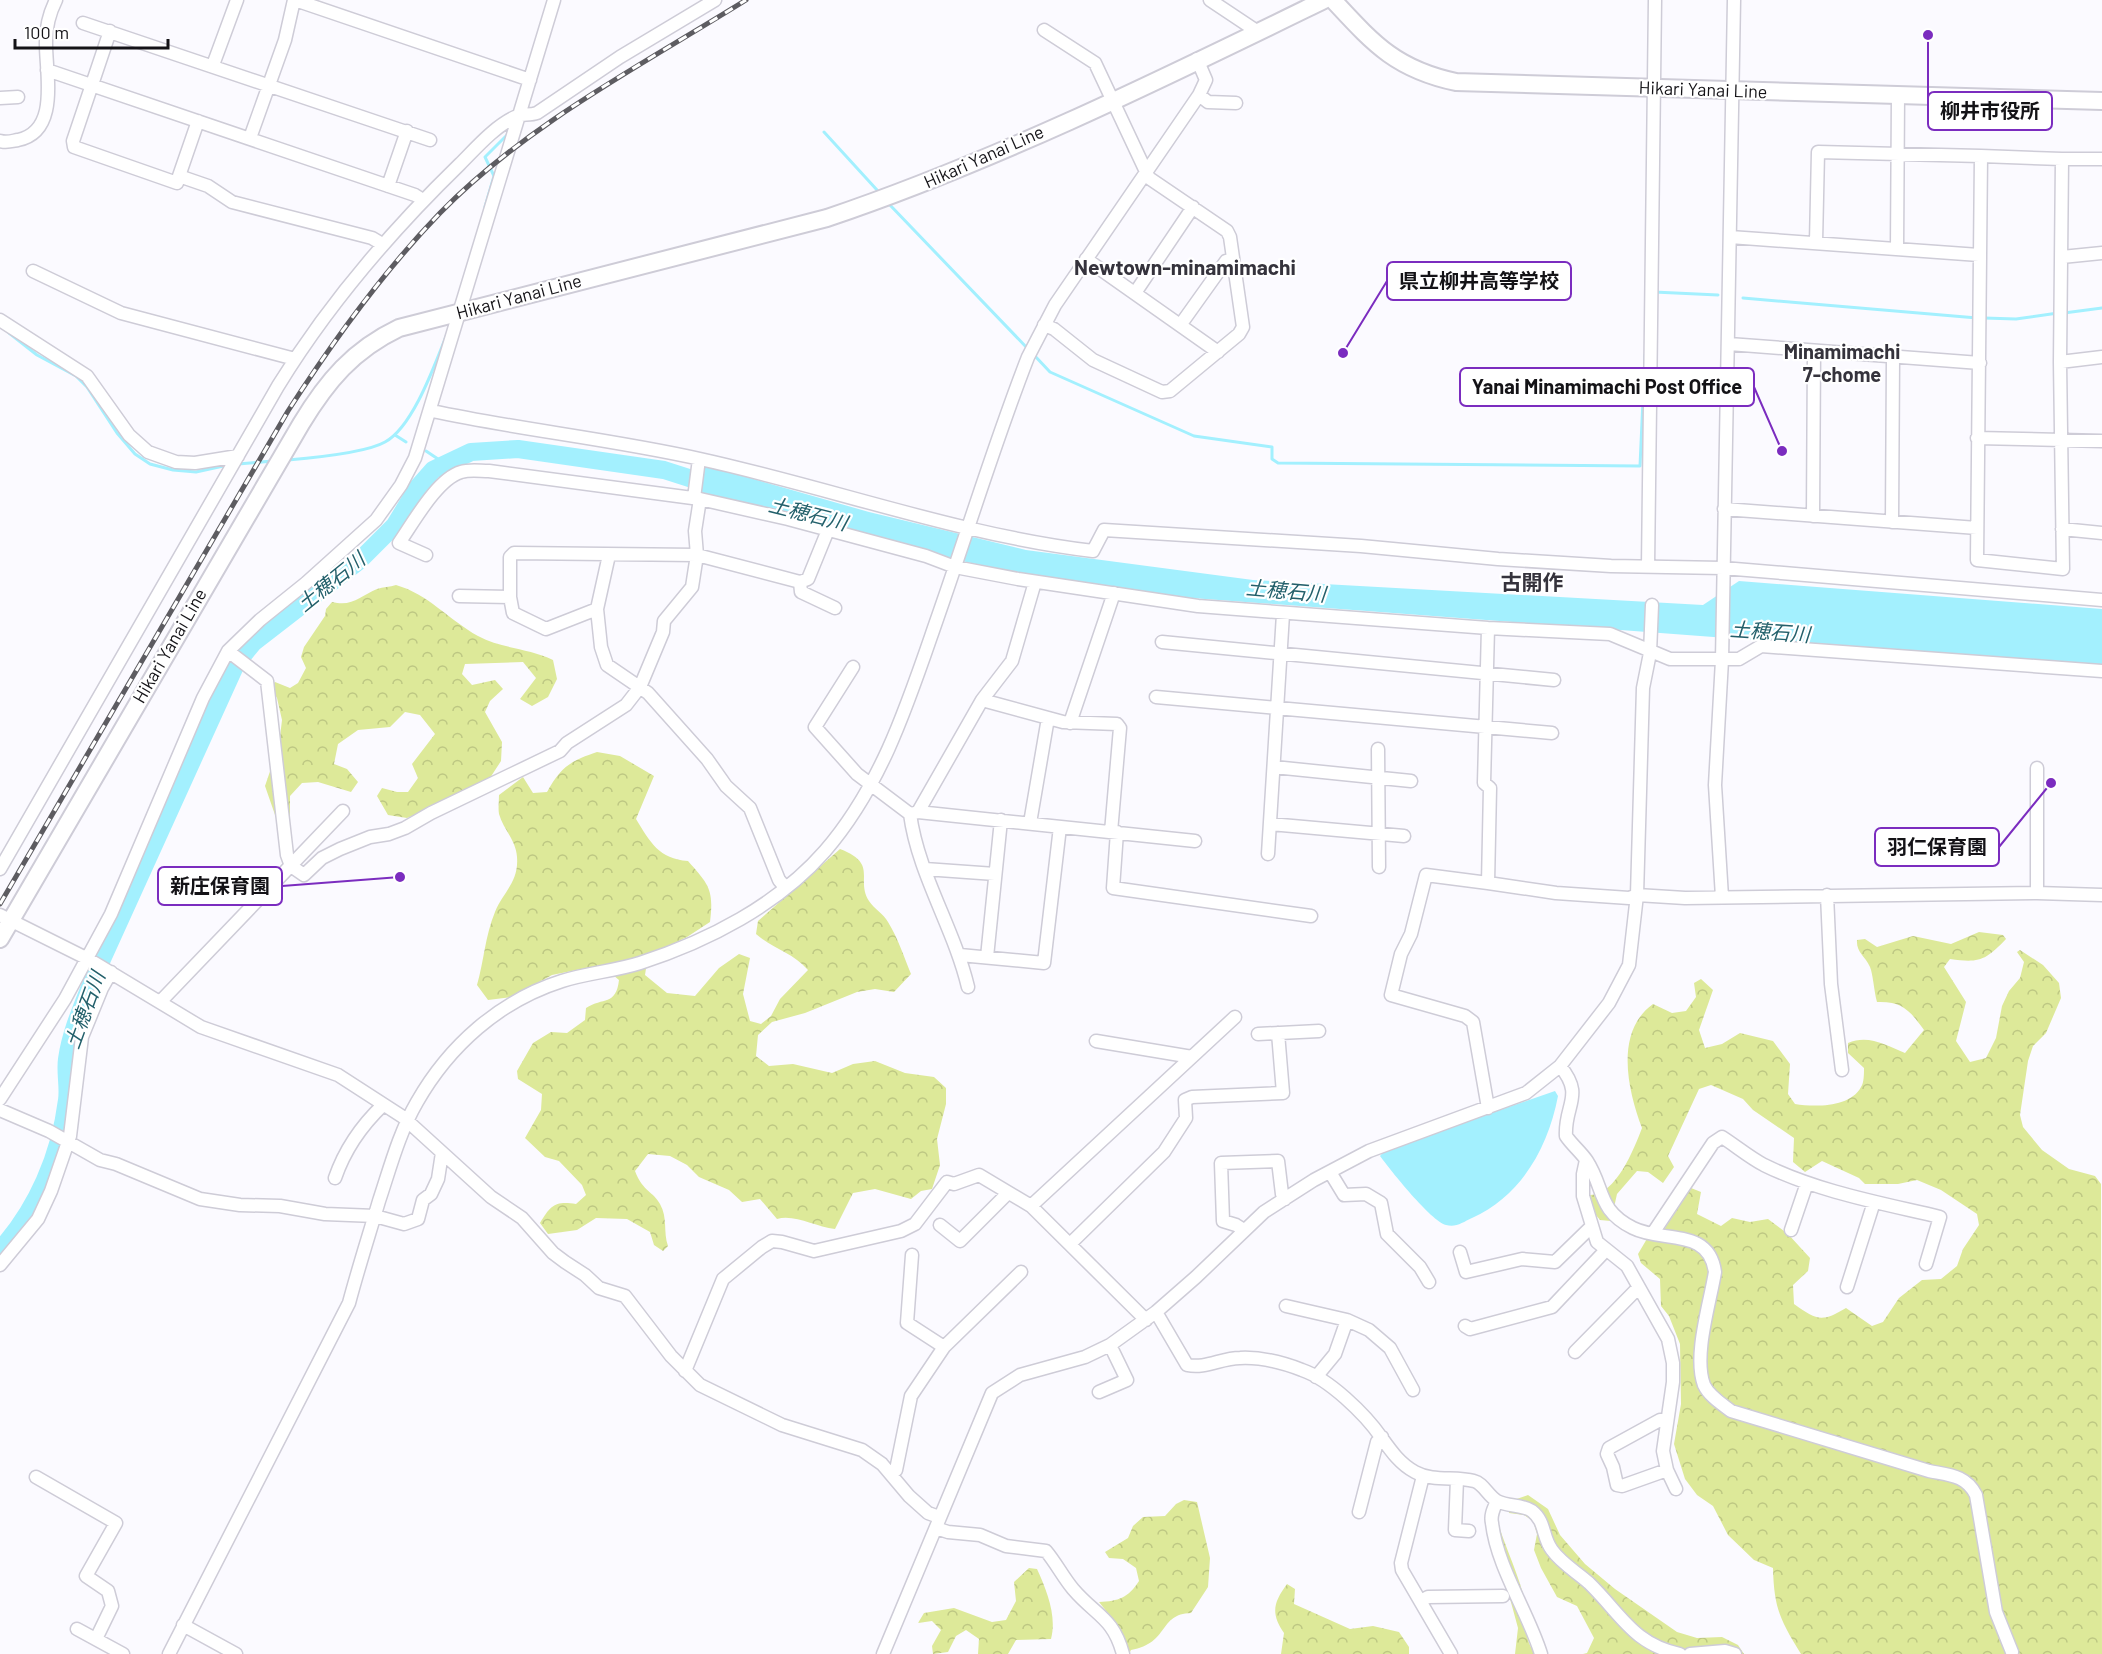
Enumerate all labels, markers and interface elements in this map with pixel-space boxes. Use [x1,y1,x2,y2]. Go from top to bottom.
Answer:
scale bar [15,12,168,50]
text: 100 m [24,21,69,43]
street label: Hikari Yanai Line [1638,76,1768,102]
callout: 柳井市役所 [1928,92,2052,130]
text: 柳井市役所 [1940,98,2040,122]
street label: Hikari Yanai Line [920,120,1047,192]
district label: Newtown-minamimachi [1074,254,1296,279]
callout: 県立柳井高等学校 [1387,262,1571,300]
text: 県立柳井高等学校 [1399,268,1559,292]
street label: Hikari Yanai Line [454,269,584,323]
district label: Minamimachi 7-chome [1784,339,1900,386]
callout: Yanai Minamimachi Post Office [1460,368,1754,406]
text: Yanai Minamimachi Post Office [1472,374,1742,398]
water label: 土穂石川 [767,492,852,535]
water label: 土穂石川 [292,545,371,616]
district label: 古開作 [1501,569,1564,594]
water label: 土穂石川 [1245,575,1329,606]
street label: Hikari Yanai Line [127,584,211,707]
water label: 土穂石川 [1729,616,1813,646]
callout: 羽仁保育園 [1875,828,1999,866]
text: 羽仁保育園 [1887,834,1987,858]
callout: 新庄保育園 [158,867,282,905]
text: 新庄保育園 [170,873,270,897]
water label: 土穂石川 [59,966,110,1051]

